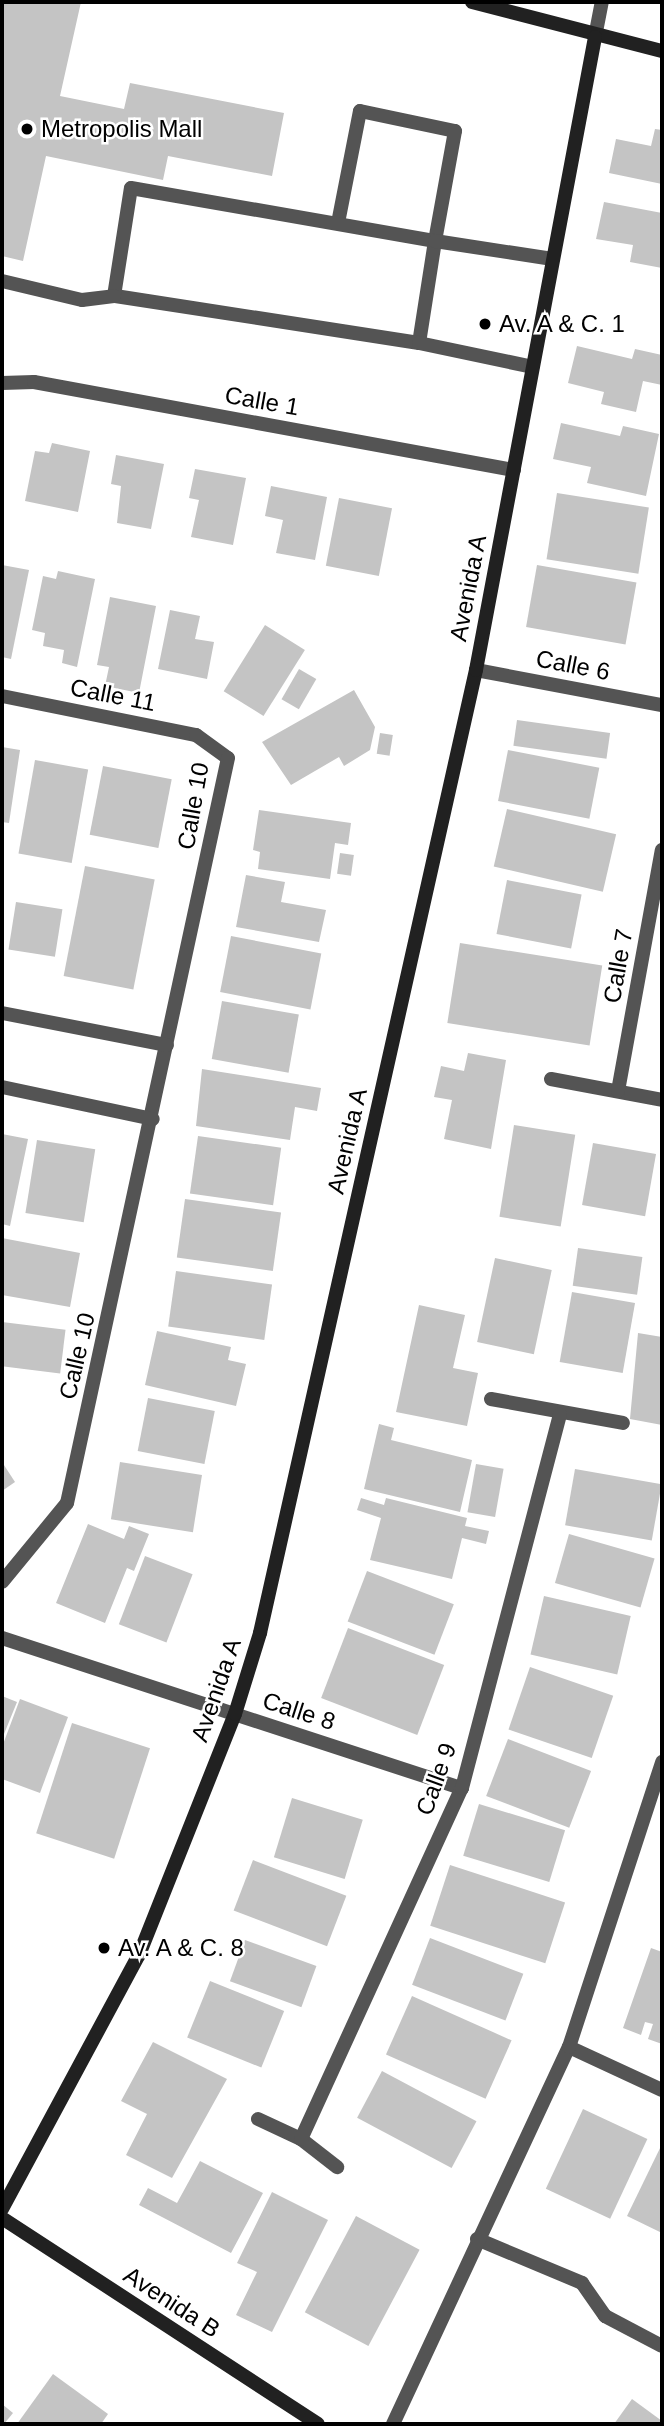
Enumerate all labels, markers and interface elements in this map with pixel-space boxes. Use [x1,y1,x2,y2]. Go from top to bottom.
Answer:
place label: Metropolis Mall [41,115,202,143]
marker: Metropolis Mall [19,121,35,137]
place label: Av. A & C. 1 [499,310,627,338]
marker: Av. A & C. 1 [477,316,493,332]
street label: Calle 1 [223,380,301,422]
street label: Avenida A [443,532,493,644]
street label: Calle 6 [534,644,612,686]
street label: Calle 11 [68,673,158,717]
street label: Calle 10 [171,760,215,852]
street label: Calle 7 [597,927,639,1005]
street label: Avenida A [321,1085,373,1197]
street label: Calle 10 [53,1310,101,1402]
street label: Avenida A [185,1634,247,1746]
street label: Calle 8 [259,1686,339,1736]
street label: Calle 9 [410,1739,462,1819]
place label: Av. A & C. 8 [118,1934,246,1962]
marker: Av. A & C. 8 [96,1940,112,1956]
street label: Avenida B [118,2260,226,2344]

